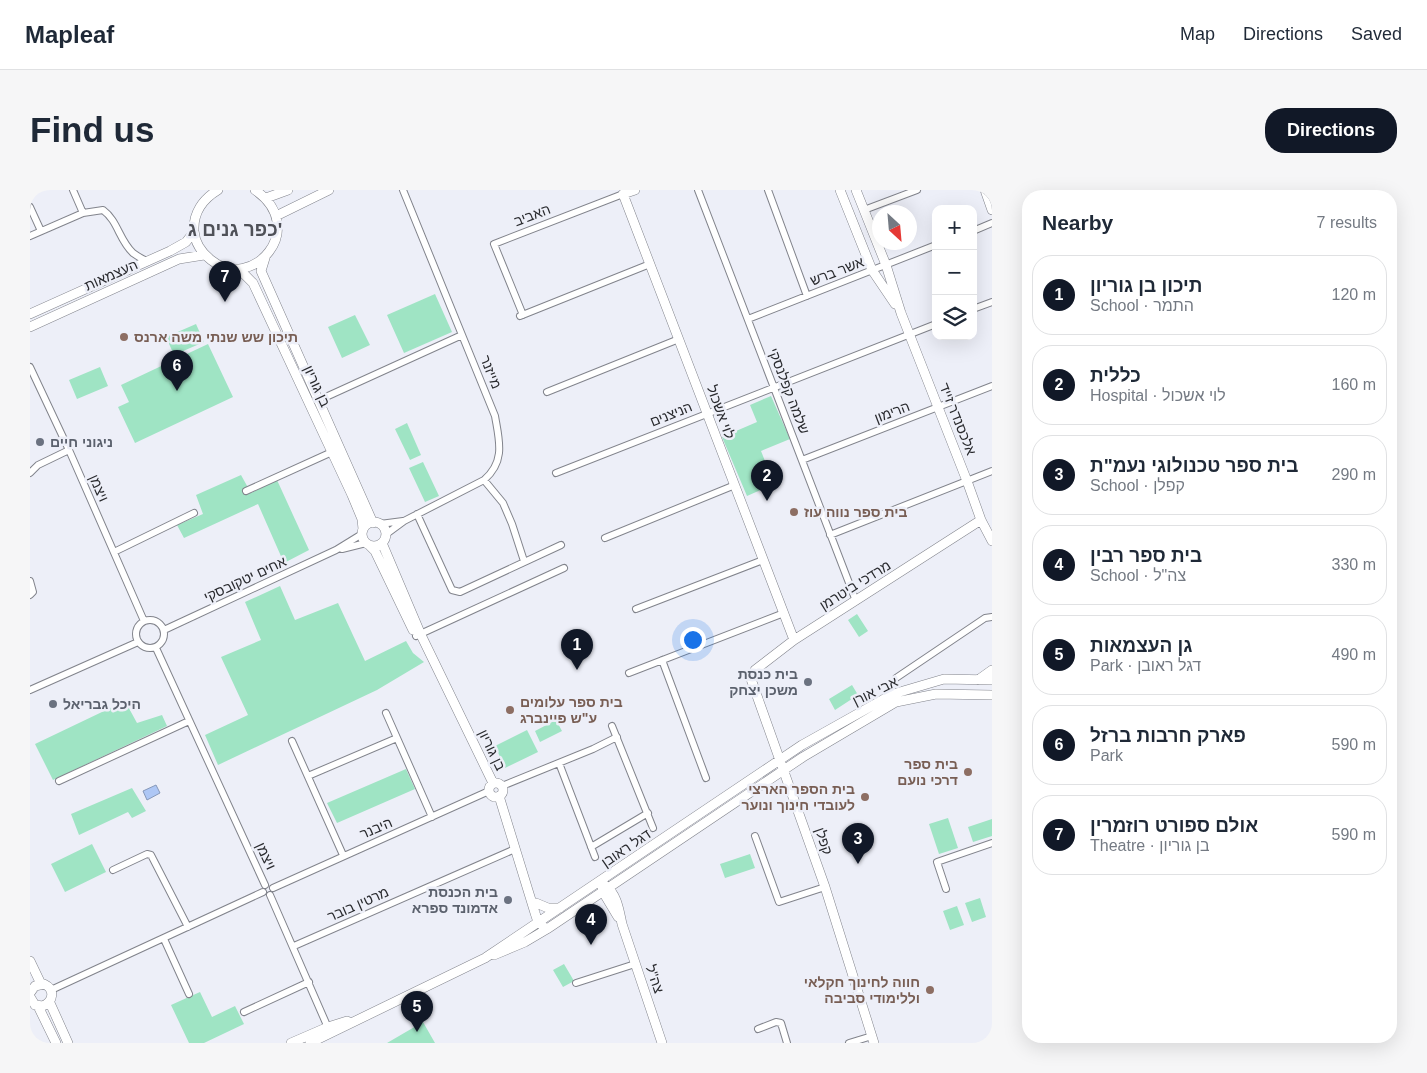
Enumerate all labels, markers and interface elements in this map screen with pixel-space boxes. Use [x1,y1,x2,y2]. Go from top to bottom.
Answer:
text: Mapleaf [25,21,114,48]
text: Map [1180,24,1215,44]
text: Directions [1243,24,1323,44]
text: Saved [1351,24,1402,44]
button: Directions [1265,108,1397,153]
text: Find us [30,110,154,149]
street label: האביב [511,201,553,229]
north arrow [872,205,917,250]
map controls [932,205,977,340]
button: + [932,205,977,250]
text: Nearby [1042,211,1113,234]
text: 7 results [1317,214,1377,231]
district label: כפר גנים ג' [188,219,282,240]
button: − [932,250,977,295]
street label: אשר ברש [808,253,866,289]
street label: העצמאות [82,256,140,294]
pin: 7 [209,261,241,302]
text: תיכון בן גוריון [1090,275,1202,296]
text: 1 [1055,286,1063,303]
text: 120 m [1332,286,1376,303]
button: layers [932,295,977,340]
text: School · התמר [1090,297,1194,314]
place label: תיכון שש שנתי משה ארנס [134,329,298,345]
marker: תיכון שש שנתי משה ארנס [118,331,130,343]
street label: שלמה קפלנסקי [765,346,813,436]
pin: 6 [161,350,193,391]
street label: מייזנר [477,353,505,391]
street label: בן גוריון [300,363,334,409]
text: כללית [1090,365,1141,386]
text: 2 [1055,376,1063,393]
text: 160 m [1332,376,1376,393]
street label: אלכסנדר זייד [936,381,980,458]
street label: לוי אשכול [704,383,738,441]
text: Hospital · לוי אשכול [1090,387,1226,404]
street label: הניצנים [648,398,694,430]
street label: הרימון [872,398,912,426]
place label: ניגוני חיים [50,434,113,450]
marker: ניגוני חיים [34,436,46,448]
text: בית ספר טכנולוגי נעמ"ת [1090,455,1298,476]
pin: 2 [751,460,783,501]
text: 3 [1055,466,1063,483]
text: 290 m [1332,466,1376,483]
street label: ויצמן [86,472,112,504]
text: School · קפלן [1090,477,1185,494]
place label: בית ספר נווה עוז [804,504,907,520]
marker: בית ספר נווה עוז [788,506,800,518]
text: בית ספר רבין [1090,545,1202,566]
street label: אחים יטקובסקי [201,553,289,605]
text: 4 [1055,556,1063,573]
text: 330 m [1332,556,1376,573]
street label: מרדכי ביטרמן [817,557,893,613]
text: School · צה"ל [1090,567,1186,584]
your location [680,627,706,653]
pin: 1 [561,629,593,670]
text: גן העצמאות [1090,635,1192,656]
text: 5 [1055,646,1063,663]
text: 490 m [1332,646,1376,663]
text: Park · דגל ראובן [1090,657,1201,674]
place label: בית כנסת משכן יצחק [729,666,798,698]
street label: אבי אורן [850,673,900,709]
marker: בית כנסת משכן יצחק [802,676,814,688]
place label: בית ספר עלומים ע"ש פיינברג [520,694,623,726]
place label: היכל גבריאל [63,696,141,712]
marker: היכל גבריאל [47,698,59,710]
marker: בית ספר עלומים ע"ש פיינברג [504,704,516,716]
text: פארק חרבות ברזל [1090,725,1246,746]
street label: בן גוריון [475,727,509,773]
text: 6 [1055,736,1063,753]
text: 590 m [1332,736,1376,753]
text: Park [1090,747,1123,764]
place label: בית ספר דרכי נועם [897,756,958,788]
marker: בית ספר דרכי נועם [962,766,974,778]
place label: בית הספר הארצי לעובדי חינוך ונוער [742,781,855,813]
marker: בית הספר הארצי לעובדי חינוך ונוער [859,791,871,803]
street label: היבנר [357,814,395,842]
text: אולם ספורט רוזמרין [1090,815,1258,836]
pin: 3 [842,823,874,864]
street label: קפלן [812,825,836,857]
street label: דגל ראובן [598,826,654,870]
text: 7 [1055,826,1063,843]
text: 590 m [1332,826,1376,843]
text: Theatre · בן גוריון [1090,837,1209,854]
street label: ויצמן [253,840,279,872]
street label: מרטין בובר [325,883,391,925]
place label: בית הכנסת אדמונד ספרא [412,884,498,916]
marker: בית הכנסת אדמונד ספרא [502,894,514,906]
pin: 4 [575,904,607,945]
street label: צה"ל [643,963,667,996]
place label: חווה לחינוך חקלאי וללימודי סביבה [804,974,920,1006]
marker: חווה לחינוך חקלאי וללימודי סביבה [924,984,936,996]
pin: 5 [401,991,433,1032]

